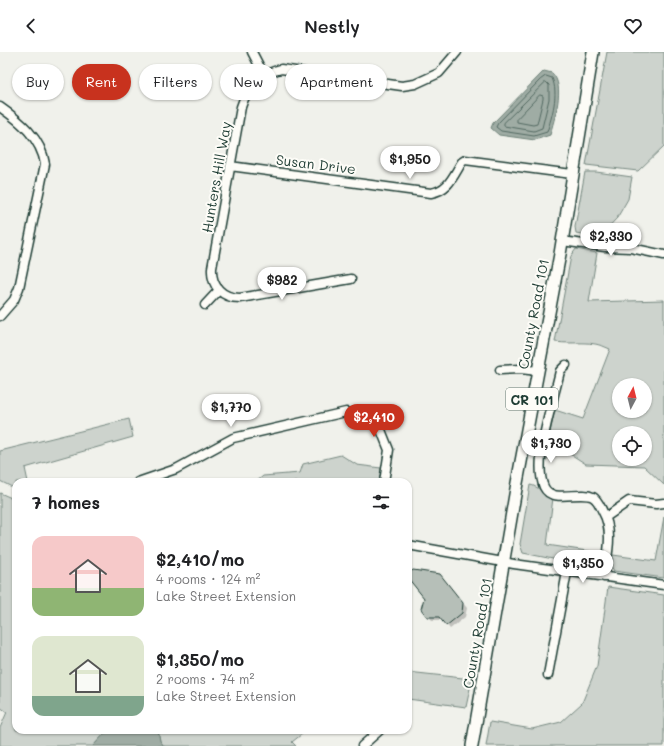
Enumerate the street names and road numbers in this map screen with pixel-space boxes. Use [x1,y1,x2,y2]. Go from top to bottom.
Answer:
street label: Hunters Hill Way [197,120,235,234]
street label: Susan Drive [275,150,357,178]
street label: County Road 101 [513,257,553,371]
road number: CR 101 [506,388,558,410]
street label: County Road 101 [458,576,496,690]

